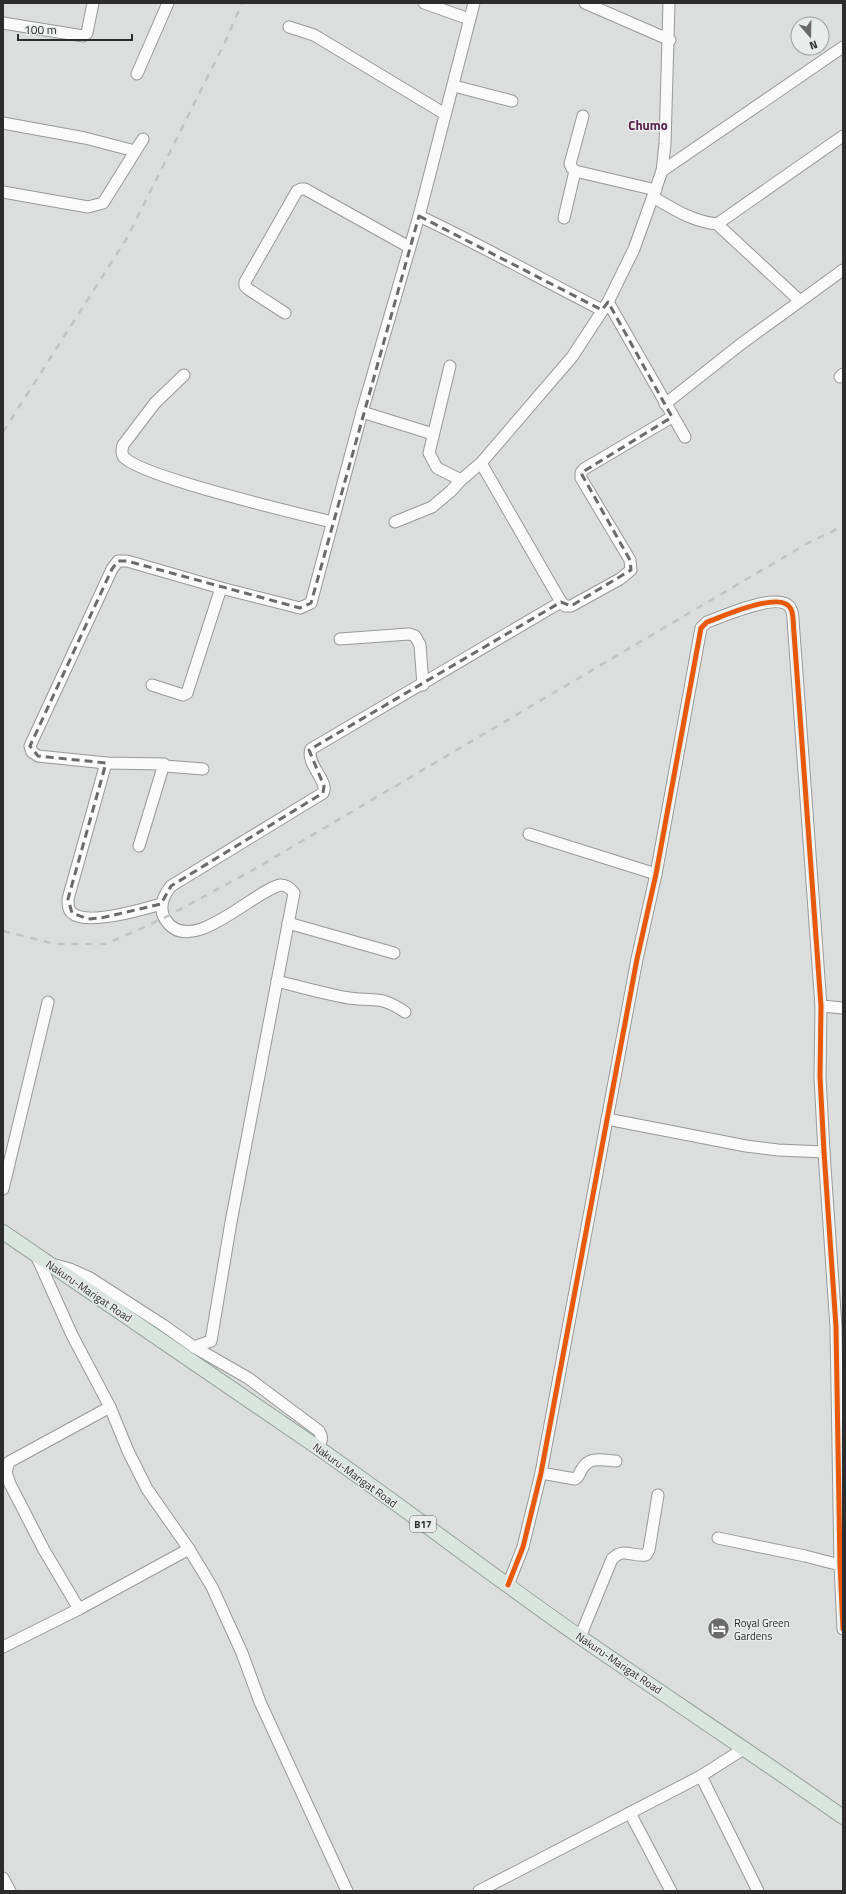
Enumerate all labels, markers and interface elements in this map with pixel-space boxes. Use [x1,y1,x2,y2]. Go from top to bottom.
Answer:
scale bar [18,16,132,42]
north arrow [790,16,830,56]
text: 100 m [24,20,57,39]
text: N [807,37,820,54]
district label: Chumo [628,115,668,135]
street label: Nakuru-Marigat Road [43,1256,135,1326]
street label: Nakuru-Marigat Road [310,1439,401,1511]
road number: B17 [410,1516,436,1532]
place label: Royal Green Gardens [734,1615,790,1644]
hotel icon: Royal Green Gardens [706,1616,732,1642]
street label: Nakuru-Marigat Road [573,1628,665,1698]

